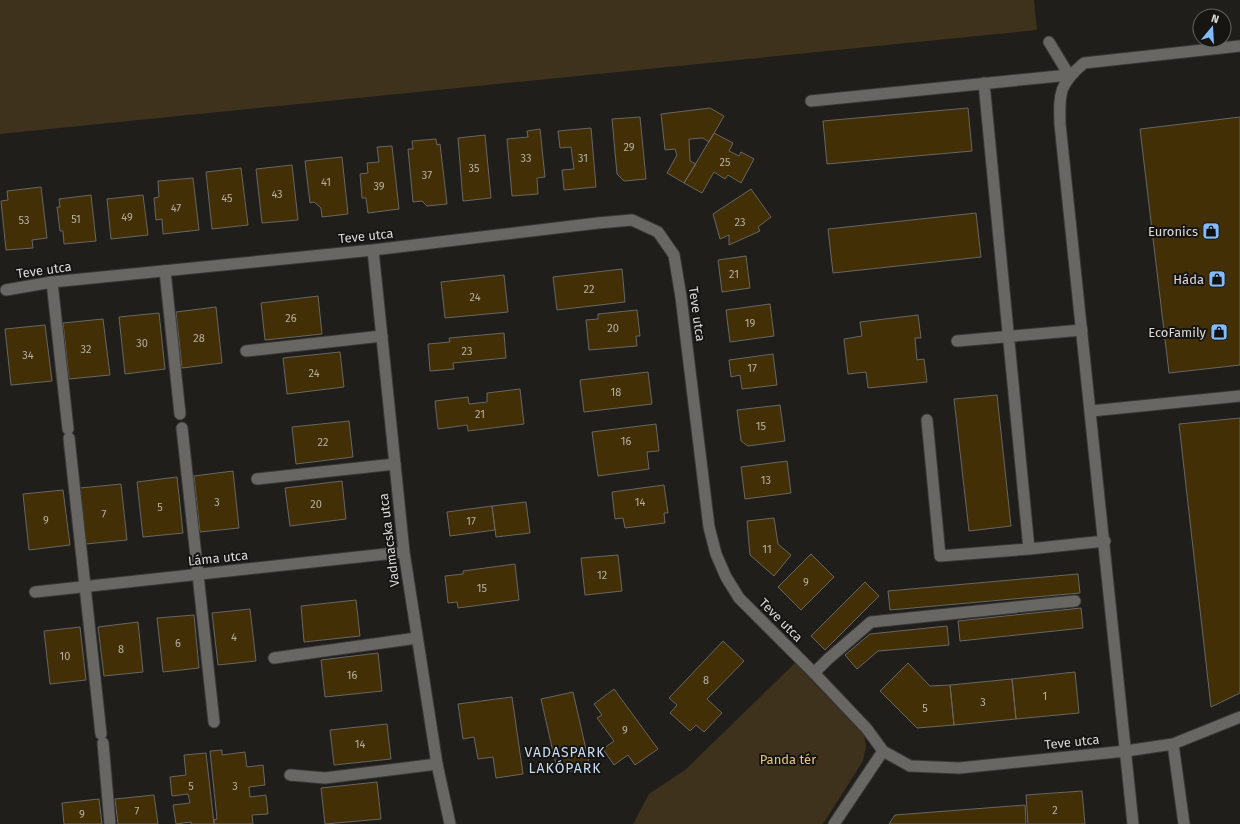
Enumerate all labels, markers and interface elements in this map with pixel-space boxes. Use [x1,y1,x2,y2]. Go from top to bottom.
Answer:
north arrow [1192,8,1232,48]
text: N [1209,12,1220,26]
house number: 29 [623,141,635,154]
house number: 33 [521,152,531,165]
house number: 31 [578,152,588,165]
house number: 25 [720,156,731,169]
house number: 35 [469,162,480,175]
house number: 37 [422,169,432,182]
house number: 41 [321,176,331,189]
house number: 39 [373,180,385,193]
house number: 43 [271,188,283,201]
house number: 45 [221,192,233,205]
house number: 47 [171,202,181,215]
house number: 49 [121,211,133,224]
house number: 51 [71,213,81,226]
house number: 53 [19,214,29,227]
house number: 23 [735,216,745,229]
shop icon: Euronics [1201,221,1221,241]
place label: Euronics [1148,224,1198,239]
street label: Teve utca [338,226,394,246]
street label: Teve utca [16,259,72,281]
house number: 21 [729,268,739,281]
shop icon: Háda [1207,269,1227,289]
place label: Háda [1173,272,1204,287]
house number: 22 [584,283,594,296]
street label: Teve utca [686,286,708,342]
house number: 24 [470,291,481,304]
house number: 26 [285,312,297,325]
house number: 19 [745,317,755,330]
house number: 20 [607,322,619,335]
shop icon: EcoFamily [1209,322,1229,342]
place label: EcoFamily [1148,325,1207,340]
house number: 28 [193,332,205,345]
house number: 30 [136,337,148,350]
house number: 32 [81,343,91,356]
house number: 23 [462,345,472,358]
house number: 34 [22,349,34,362]
house number: 17 [747,362,757,375]
house number: 24 [309,367,320,380]
house number: 18 [611,386,621,399]
house number: 21 [475,408,485,421]
house number: 15 [756,420,767,433]
house number: 16 [621,435,631,448]
house number: 22 [318,436,328,449]
house number: 13 [761,474,771,487]
street label: Vadmacska utca [376,492,402,588]
house number: 3 [214,496,220,509]
house number: 14 [635,496,645,509]
house number: 20 [310,498,322,511]
house number: 5 [157,501,163,514]
house number: 7 [102,508,107,521]
house number: 9 [43,514,49,527]
house number: 17 [466,515,476,528]
house number: 11 [762,543,772,556]
street label: Láma utca [187,547,249,569]
house number: 12 [597,569,607,582]
house number: 9 [803,576,809,589]
house number: 15 [477,582,488,595]
street label: Teve utca [756,595,806,645]
house number: 4 [231,631,237,644]
house number: 6 [175,637,181,650]
house number: 8 [118,643,124,656]
house number: 10 [60,650,70,663]
house number: 16 [347,669,357,682]
house number: 8 [703,674,709,687]
house number: 1 [1043,690,1047,703]
house number: 3 [980,696,986,709]
house number: 5 [922,702,928,715]
house number: 9 [622,724,628,737]
street label: Teve utca [1044,732,1100,752]
house number: 14 [355,738,365,751]
district label: VADASPARK LAKÓPARK [524,744,606,777]
park label: Panda tér [760,752,816,767]
house number: 5 [188,780,194,793]
house number: 3 [232,780,238,793]
house number: 2 [1052,804,1058,817]
house number: 7 [135,805,140,818]
house number: 9 [79,808,85,821]

